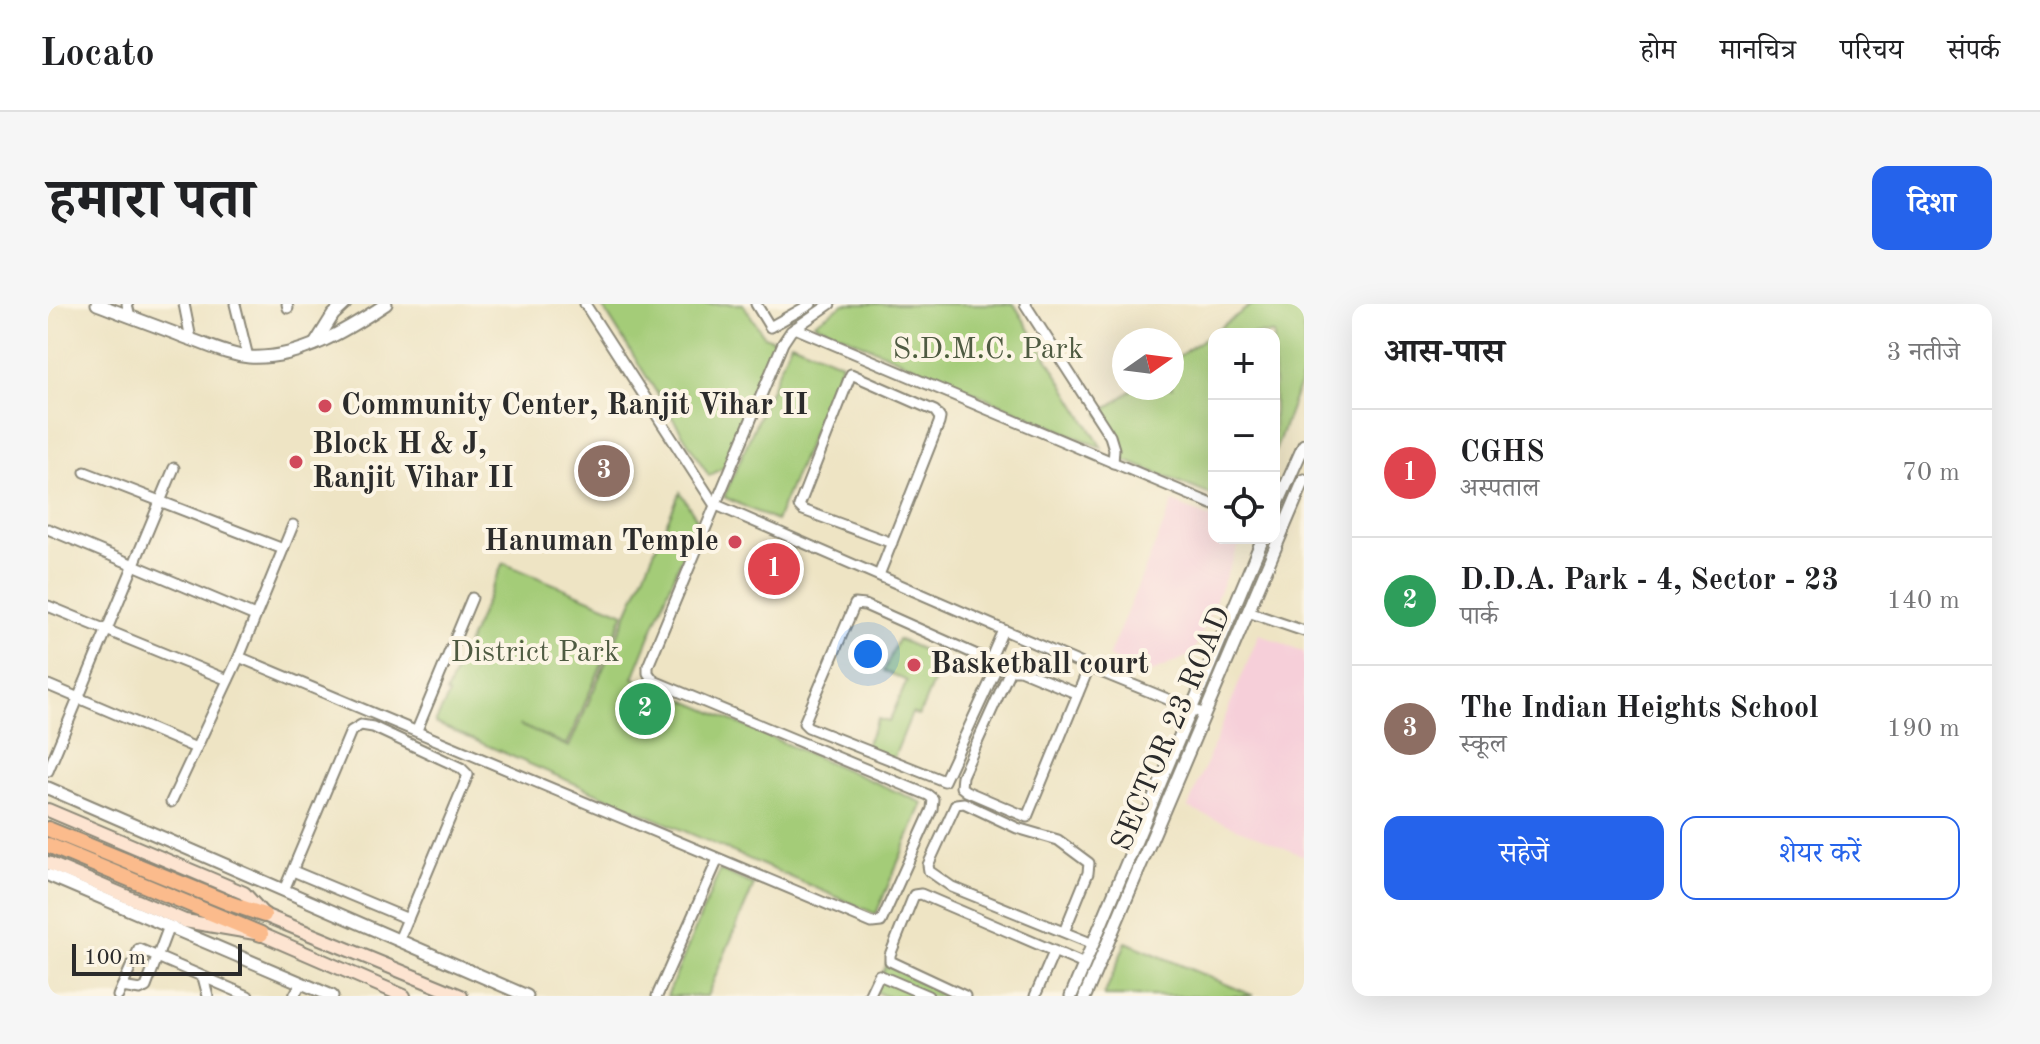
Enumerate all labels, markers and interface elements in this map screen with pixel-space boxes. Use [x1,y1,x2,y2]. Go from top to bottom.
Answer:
text: Locato [40,36,155,74]
text: होम [1640,38,1676,66]
text: मानचित्र [1720,38,1796,66]
text: परिचय [1840,38,1903,66]
text: संपर्क [1947,38,2000,66]
button: दिशा [1872,166,1992,250]
text: हमारा पता [48,174,254,230]
north arrow [1112,328,1184,400]
map controls [1208,328,1280,544]
button: + [1208,328,1280,400]
park label: S.D.M.C. Park [892,335,1084,365]
text: आस-पास [1384,336,1505,370]
text: 3 नतीजे [1887,340,1960,366]
place label: Community Center, Ranjit Vihar II [341,391,808,421]
marker: Community Center, Ranjit Vihar II [316,397,334,415]
button: − [1208,400,1280,472]
place label: Block H & J, Ranjit Vihar II [312,430,514,494]
text: CGHS [1460,438,1545,468]
pin: 3 [578,441,630,501]
marker: Block H & J, Ranjit Vihar II [287,453,305,471]
text: 1 [1402,460,1418,486]
text: 70 m [1902,460,1960,486]
button: locate [1208,472,1280,544]
text: अस्पताल [1460,476,1539,502]
place label: Hanuman Temple [484,527,719,557]
marker: Hanuman Temple [726,533,744,551]
pin: 1 [748,539,800,599]
text: D.D.A. Park - 4, Sector - 23 [1460,566,1839,596]
text: 2 [1402,588,1418,614]
text: 140 m [1887,588,1960,614]
street label: SECTOR 23 ROAD [1107,603,1237,855]
text: पार्क [1460,604,1498,630]
your location [848,634,888,674]
park label: District Park [450,638,620,668]
place label: Basketball court [930,650,1149,680]
marker: Basketball court [905,656,923,674]
pin: 2 [619,679,671,739]
text: The Indian Heights School [1460,694,1818,724]
text: 3 [1402,716,1418,742]
text: 190 m [1887,716,1960,742]
text: स्कूल [1460,732,1506,758]
button: सहेजें [1384,816,1664,900]
button: शेयर करें [1680,816,1960,900]
scale bar [72,940,242,976]
text: 100 m [84,947,146,969]

